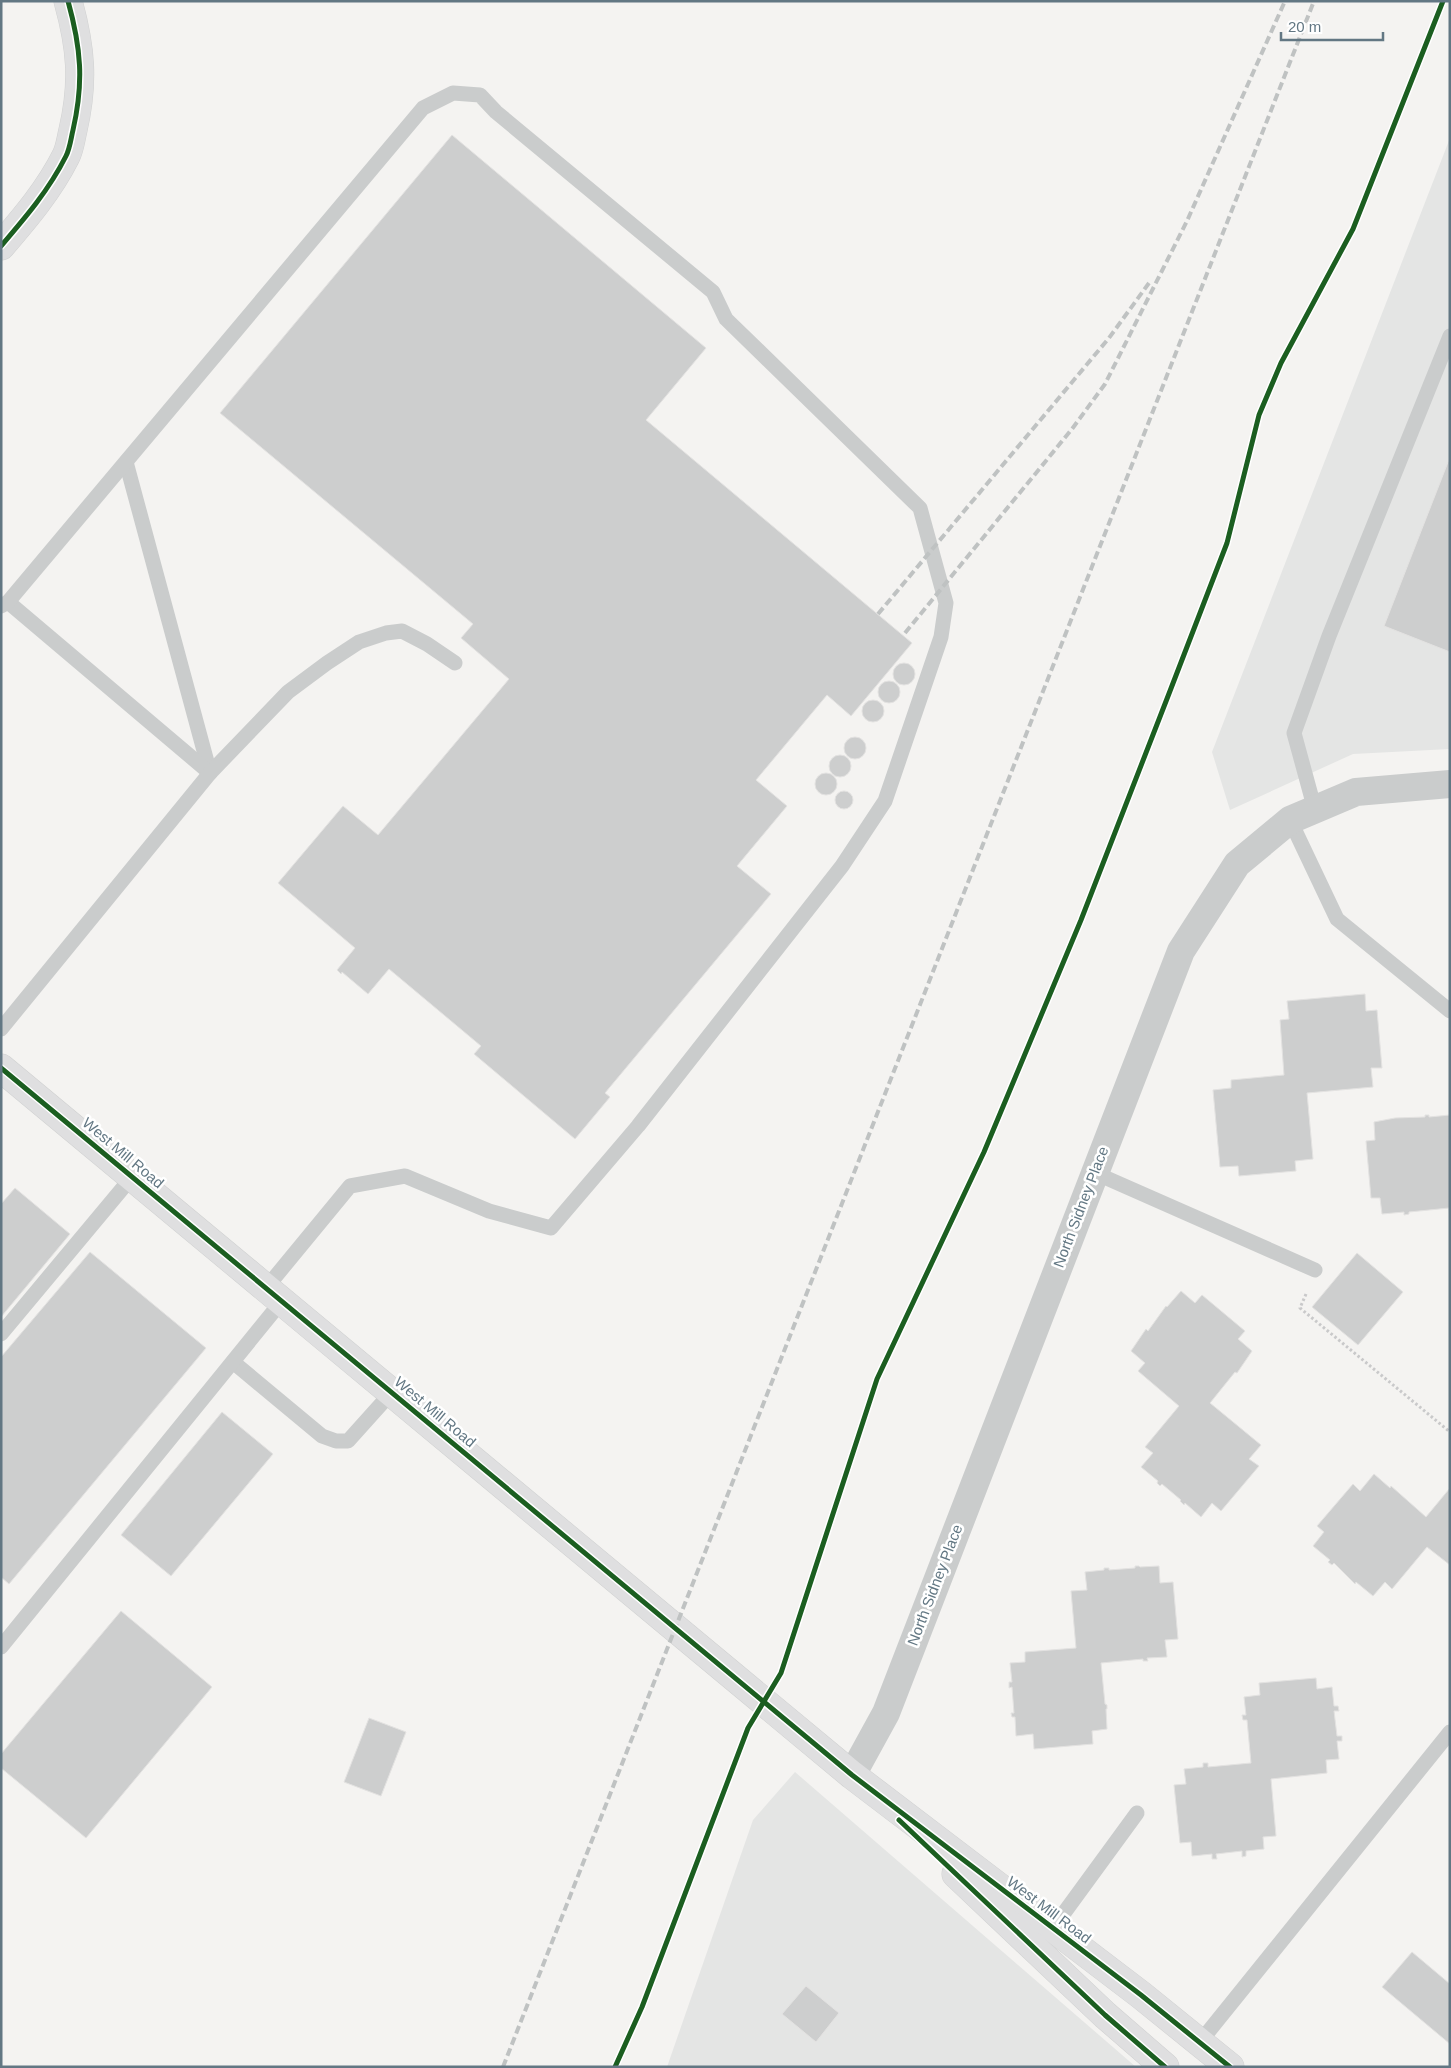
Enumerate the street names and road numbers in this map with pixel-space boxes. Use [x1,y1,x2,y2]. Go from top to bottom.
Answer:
street label: West Mill Road [79,1114,167,1191]
street label: North Sidney Place [1050,1144,1111,1270]
street label: West Mill Road [391,1373,479,1450]
street label: North Sidney Place [904,1522,965,1648]
street label: West Mill Road [1004,1873,1095,1947]

